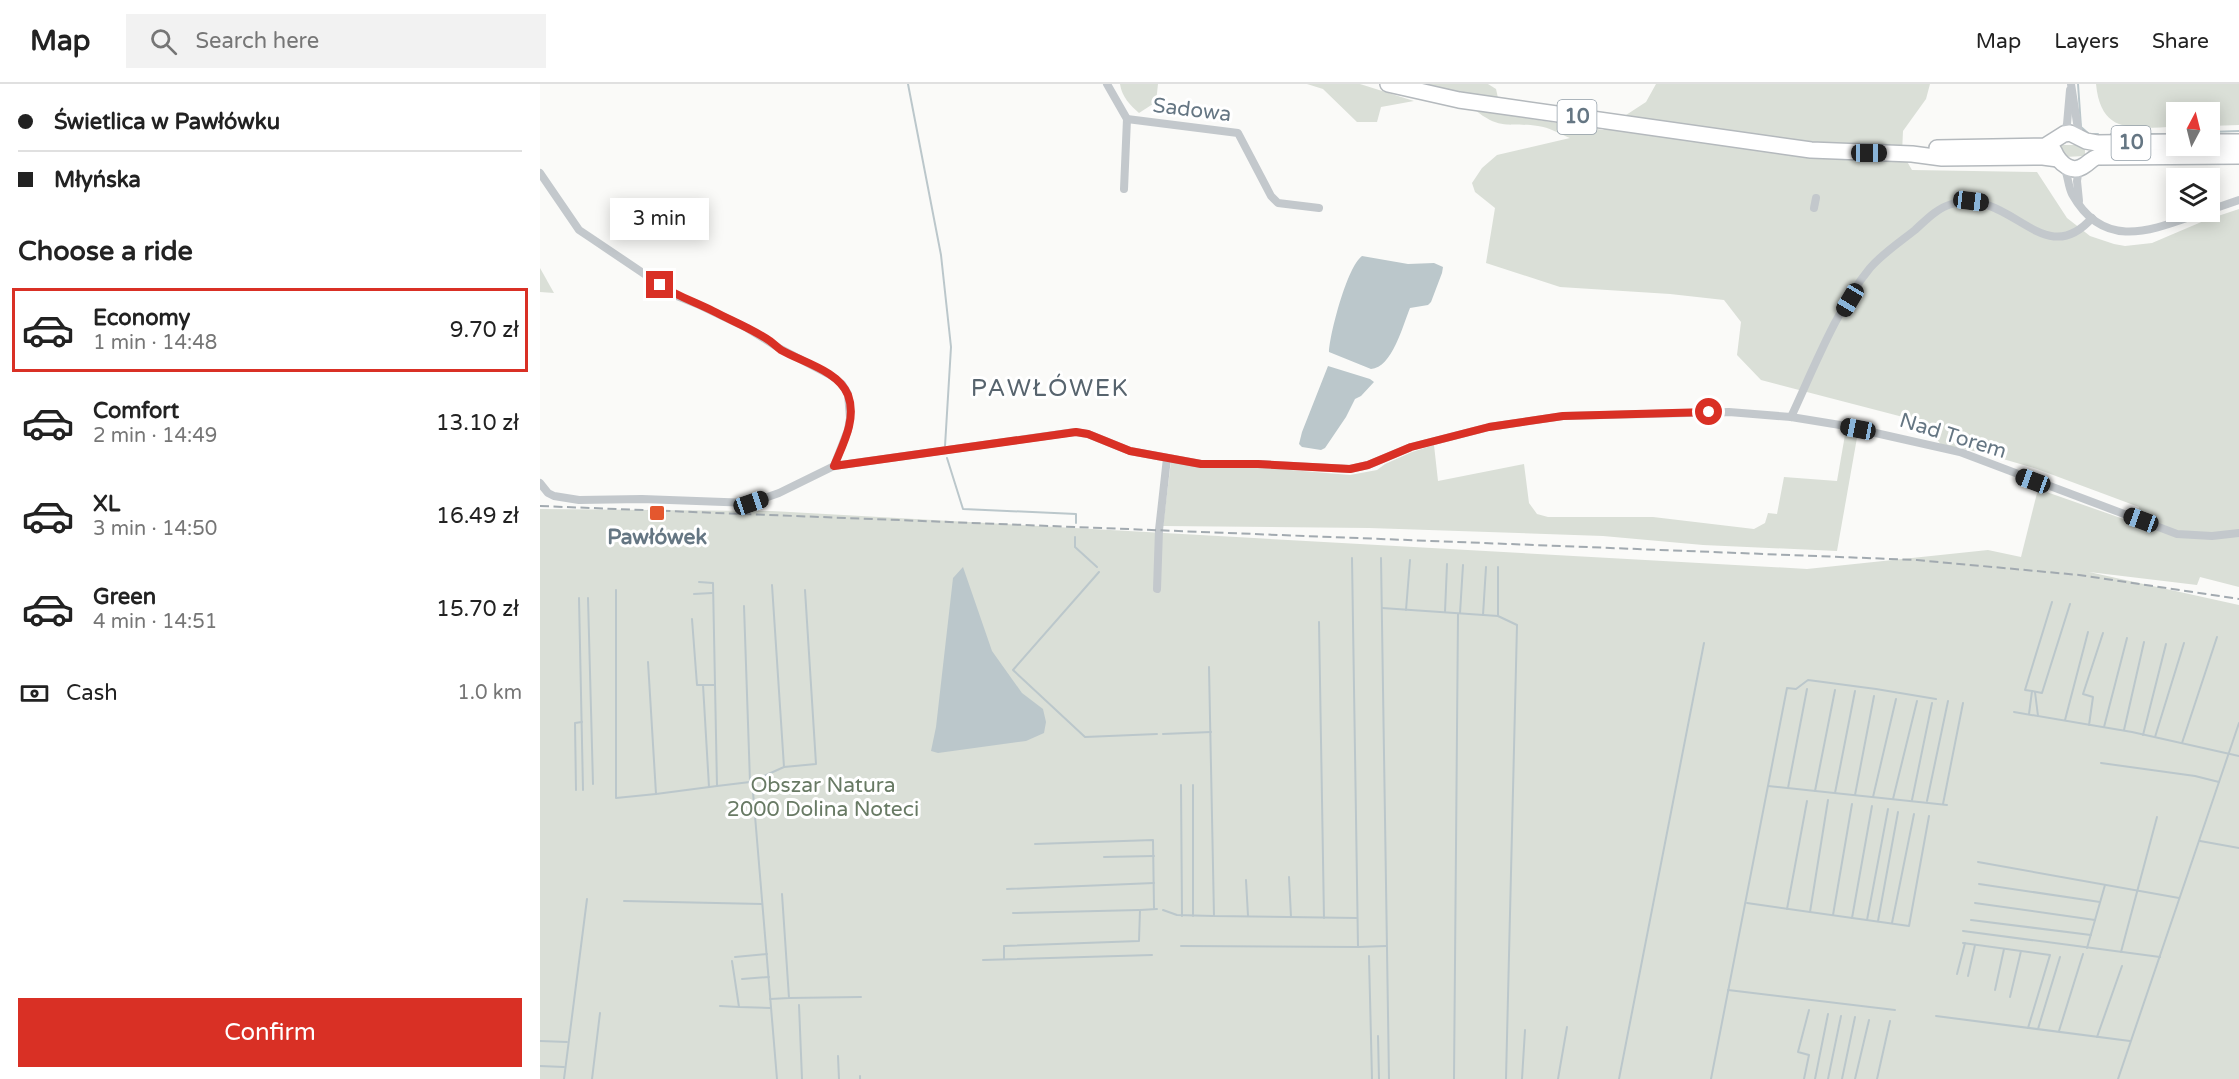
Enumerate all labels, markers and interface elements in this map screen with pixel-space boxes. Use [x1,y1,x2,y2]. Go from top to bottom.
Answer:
search box [126,14,546,68]
text: Map [30,24,90,58]
icon: search [147,25,180,58]
text: Search here [195,28,319,54]
text: Map [1976,29,2021,54]
text: Layers [2054,29,2119,54]
text: Share [2152,29,2209,54]
street label: Sadowa [1151,93,1233,127]
road number: 10 [1558,100,1596,134]
north arrow [2166,102,2220,156]
map controls [2166,102,2220,222]
text: Świetlica w Pawłówku [54,109,280,135]
road number: 10 [2112,126,2150,160]
car [1851,144,1887,162]
text: Młyńska [54,167,141,193]
button: layers [2166,168,2220,222]
car [1952,190,1990,212]
callout: 3 min [610,198,710,240]
text: 3 min [633,207,686,231]
text: Choose a ride [18,235,193,268]
route end [646,271,673,298]
car [1833,280,1867,320]
icon: car [21,303,75,357]
text: Economy [93,305,190,331]
text: 9.70 zł [450,317,519,343]
text: 1 min · 14:48 [93,331,217,355]
district label: PAWŁÓWEK [971,373,1129,403]
icon: car [21,396,75,450]
text: Comfort [93,398,179,424]
route start [1695,398,1722,425]
street label: Nad Torem [1897,408,2009,464]
text: 13.10 zł [436,410,519,436]
car [1839,417,1877,441]
text: 2 min · 14:49 [93,424,217,448]
car [2013,466,2053,496]
icon: car [21,489,75,543]
car [731,489,771,517]
text: XL [93,491,120,517]
text: 16.49 zł [436,503,519,529]
marker: Pawłówek [648,504,666,522]
car [2121,505,2161,535]
text: 3 min · 14:50 [93,517,217,541]
place label: Pawłówek [607,525,707,550]
icon: car [21,582,75,636]
text: Green [93,584,156,610]
text: 15.70 zł [436,596,519,622]
text: 4 min · 14:51 [93,610,217,634]
icon: cash [18,677,51,710]
text: Cash [66,680,118,706]
text: 1.0 km [457,681,522,705]
park label: Obszar Natura 2000 Dolina Noteci [727,773,919,822]
button: Confirm [18,998,522,1067]

